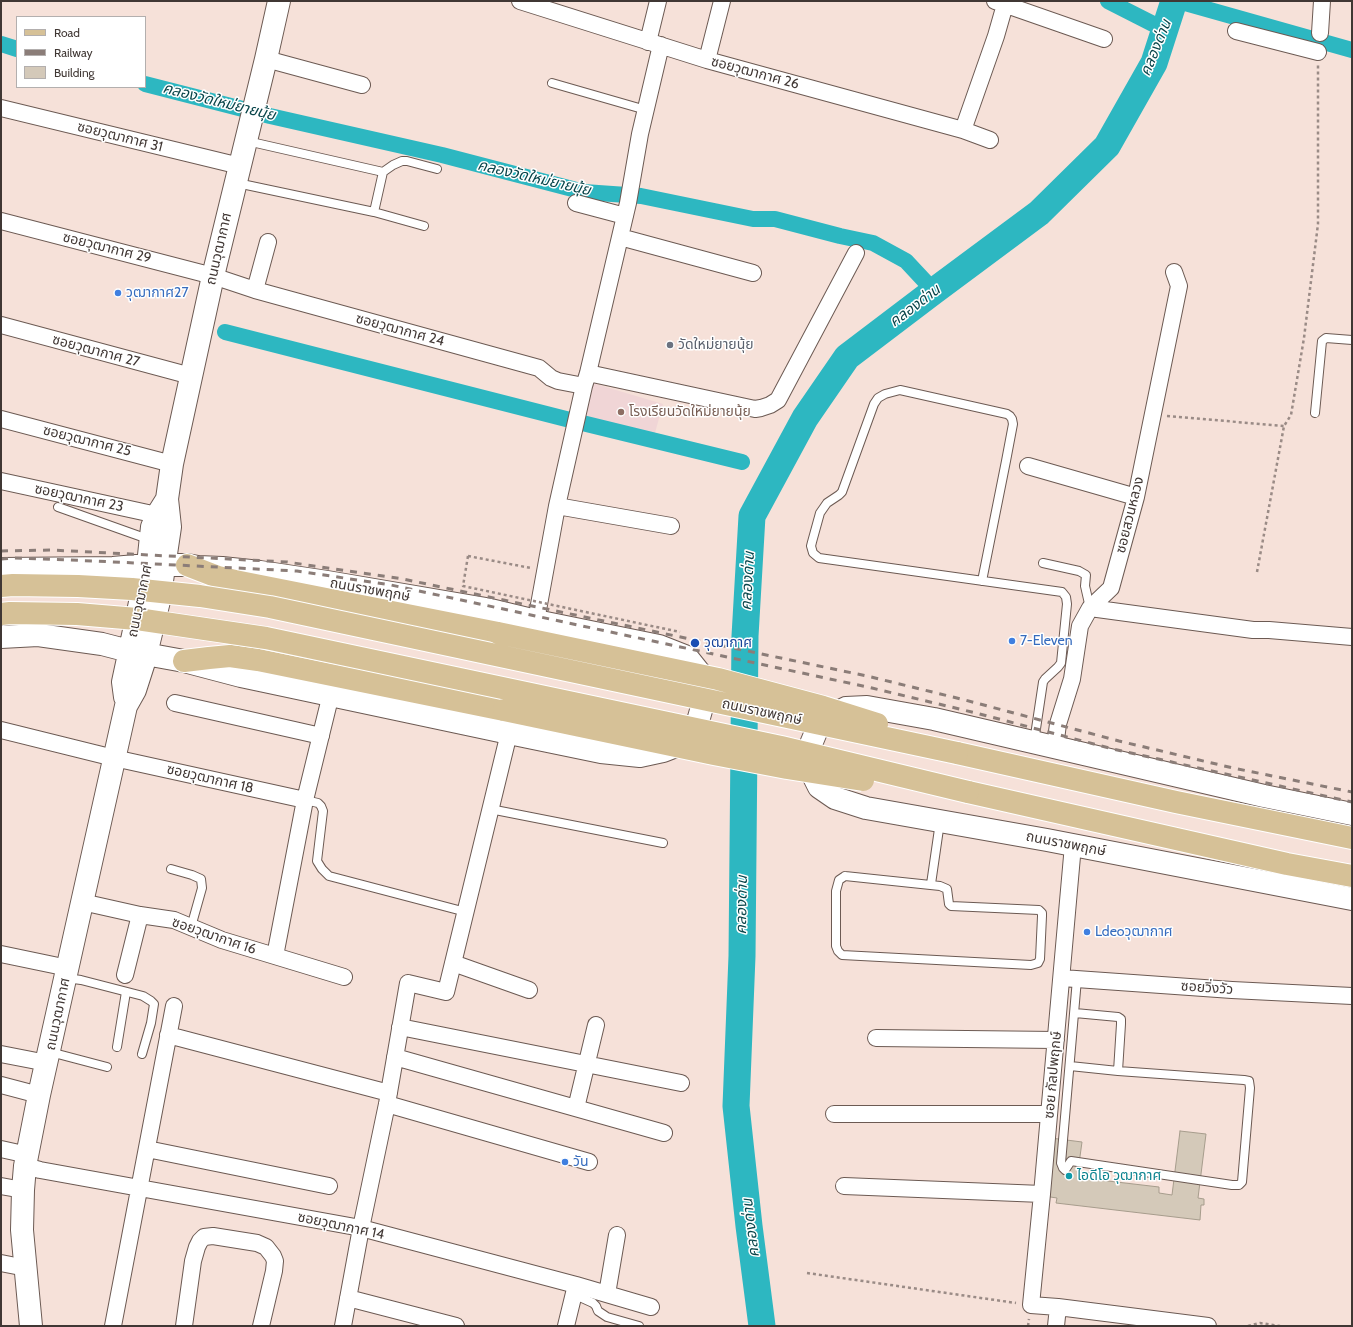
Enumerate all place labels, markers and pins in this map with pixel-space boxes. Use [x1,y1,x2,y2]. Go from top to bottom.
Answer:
place label: วุฒากาศ27 [126,285,188,301]
marker: วุฒากาศ27 [113,288,123,298]
place label: วัดใหม่ยายนุ้ย [678,337,754,353]
marker: วัดใหม่ยายนุ้ย [665,340,675,350]
place label: โรงเรียนวัดใหม่ยายนุ้ย [629,404,751,420]
marker: โรงเรียนวัดใหม่ยายนุ้ย [616,407,626,417]
place label: 7-Eleven [1020,633,1073,649]
place label: วุฒากาศ [704,635,752,651]
marker: 7-Eleven [1007,636,1017,646]
marker: วุฒากาศ [689,637,701,649]
place label: Ldeoวุฒากาศ [1095,924,1173,940]
marker: Ldeoวุฒากาศ [1082,927,1092,937]
place label: วัน [573,1154,588,1170]
marker: วัน [560,1157,570,1167]
place label: ไอดีโอ วุฒากาศ [1077,1168,1161,1184]
marker: ไอดีโอ วุฒากาศ [1064,1171,1074,1181]

